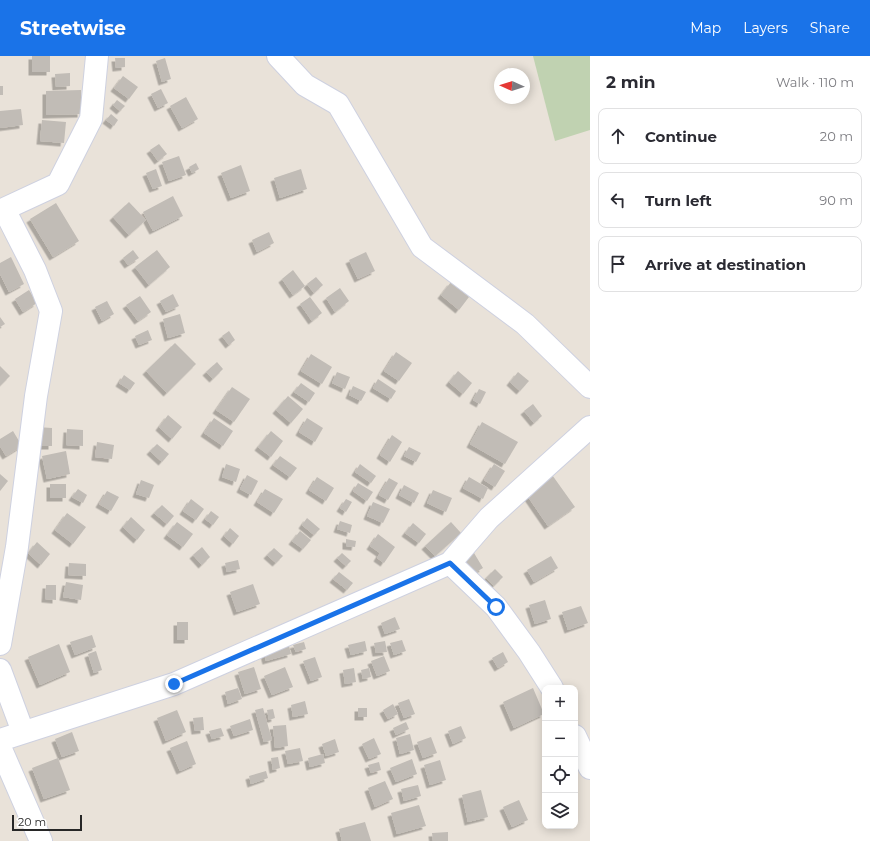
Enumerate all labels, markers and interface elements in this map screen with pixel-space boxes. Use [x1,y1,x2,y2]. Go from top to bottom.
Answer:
text: Streetwise [20,17,126,40]
text: Map [690,19,721,37]
text: Layers [743,19,788,37]
text: Share [810,19,850,37]
north arrow [494,68,530,104]
text: 2 min [606,72,656,92]
text: Walk · 110 m [776,74,854,90]
icon: ahead [607,125,629,147]
text: Continue [645,127,717,146]
text: 20 m [820,128,853,144]
icon: left [607,189,629,211]
text: Turn left [645,191,712,210]
text: 90 m [819,192,853,208]
icon: arrive [607,253,629,275]
text: Arrive at destination [645,255,806,274]
route start [487,598,505,616]
route end [165,675,183,693]
map controls [542,685,578,829]
button: + [542,685,578,721]
button: − [542,721,578,757]
button: locate [542,757,578,793]
button: layers [542,793,578,829]
scale bar [12,813,82,832]
text: 20 m [18,815,46,829]

